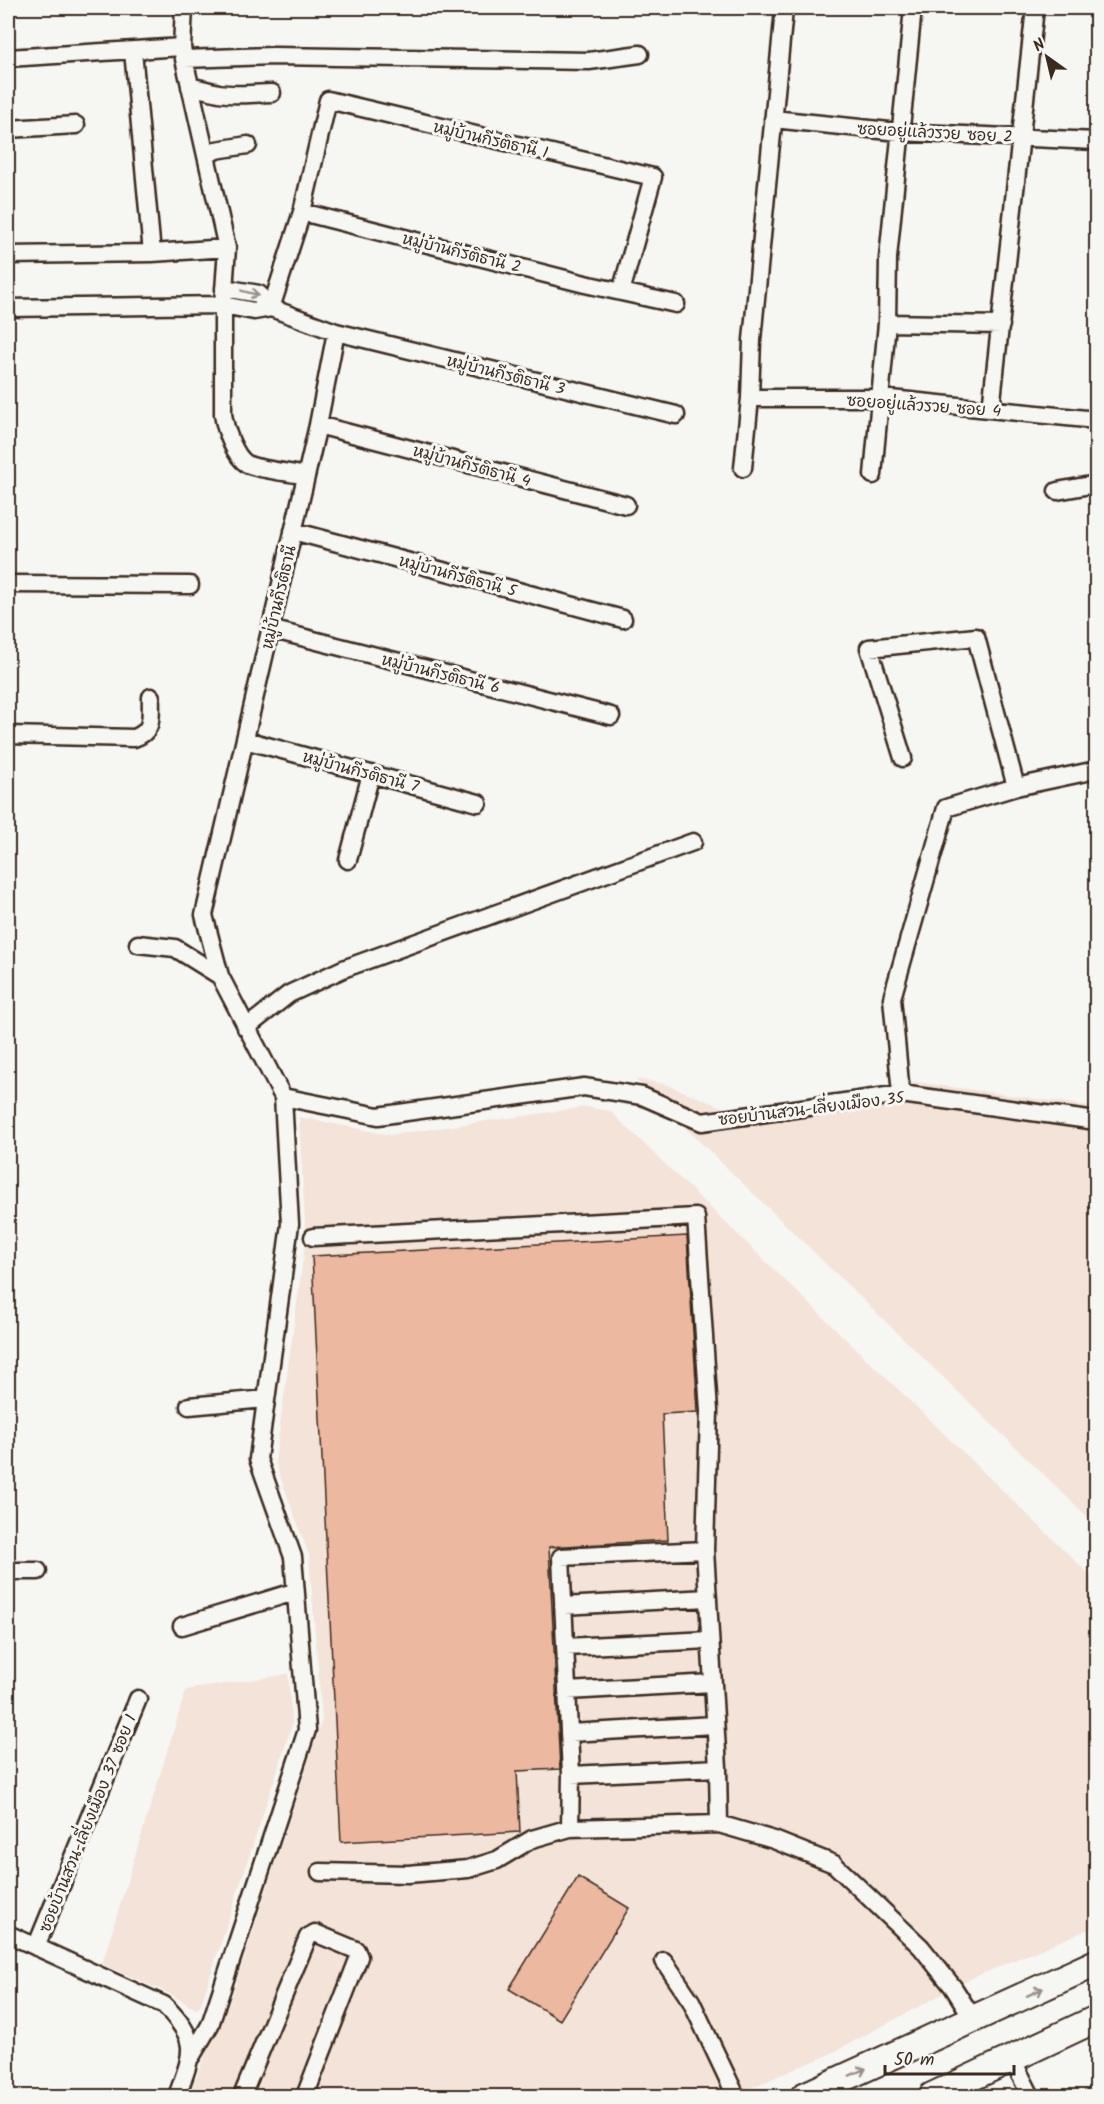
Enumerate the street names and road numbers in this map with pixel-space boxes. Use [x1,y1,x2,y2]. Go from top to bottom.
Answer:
street label: หมู่บ้านกีรติธานี 1 [431,115,551,166]
street label: ซอยอยู่แล้วรวย ซอย 2 [857,117,1013,150]
street label: หมู่บ้านกีรติธานี 2 [400,227,524,280]
street label: หมู่บ้านกีรติธานี 3 [444,349,568,402]
street label: ซอยอยู่แล้วรวย ซอย 4 [846,389,1002,424]
street label: หมู่บ้านกีรติธานี 4 [410,439,533,494]
street label: หมู่บ้านกีรติธานี [255,543,304,652]
street label: หมู่บ้านกีรติธานี 5 [396,549,521,605]
street label: หมู่บ้านกีรติธานี 6 [379,648,502,701]
street label: หมู่บ้านกีรติธานี 7 [300,745,422,800]
street label: ซอยบ้านสวน-เลี่ยงเมือง 35 [716,1082,907,1133]
street label: ซอยบ้านสวน-เลี่ยงเมือง 37 ซอย 1 [29,1709,144,1936]

